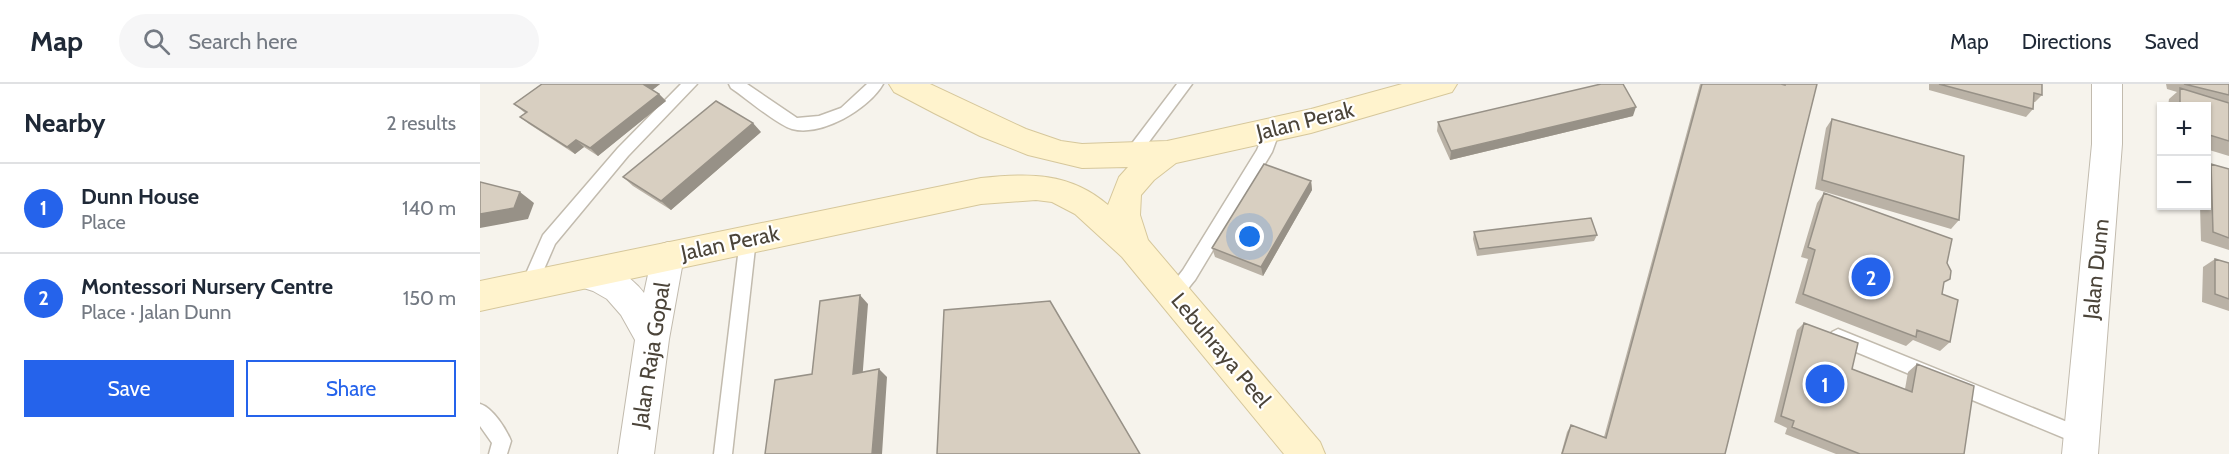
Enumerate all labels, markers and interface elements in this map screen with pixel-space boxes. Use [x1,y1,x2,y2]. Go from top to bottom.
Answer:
search box [119,14,539,68]
text: Map [30,24,83,58]
icon: search [140,25,173,58]
text: Search here [188,28,297,55]
text: Map [1950,29,1989,54]
text: Directions [2022,29,2111,54]
text: Saved [2144,29,2199,54]
street label: Jalan Perak [1252,96,1357,146]
map controls [2157,102,2211,210]
button: + [2157,102,2211,156]
text: Nearby [24,107,105,139]
text: 2 results [386,111,456,135]
button: − [2157,156,2211,210]
text: Dunn House [81,183,199,210]
text: 1 [40,196,47,220]
text: 140 m [402,196,456,220]
text: Place [81,210,126,234]
street label: Jalan Dunn [2077,217,2115,322]
street label: Jalan Perak [677,219,782,267]
your location [1235,222,1264,251]
pin: 2 [1852,254,1890,300]
text: Montessori Nursery Centre [81,273,333,300]
street label: Jalan Raja Gopal [626,279,676,431]
text: 2 [38,286,49,310]
text: 150 m [403,286,456,310]
street label: Lebuhraya Peel [1165,287,1277,413]
text: Place · Jalan Dunn [81,300,231,324]
button: Save [24,360,234,417]
button: Share [246,360,456,417]
pin: 1 [1806,362,1844,406]

